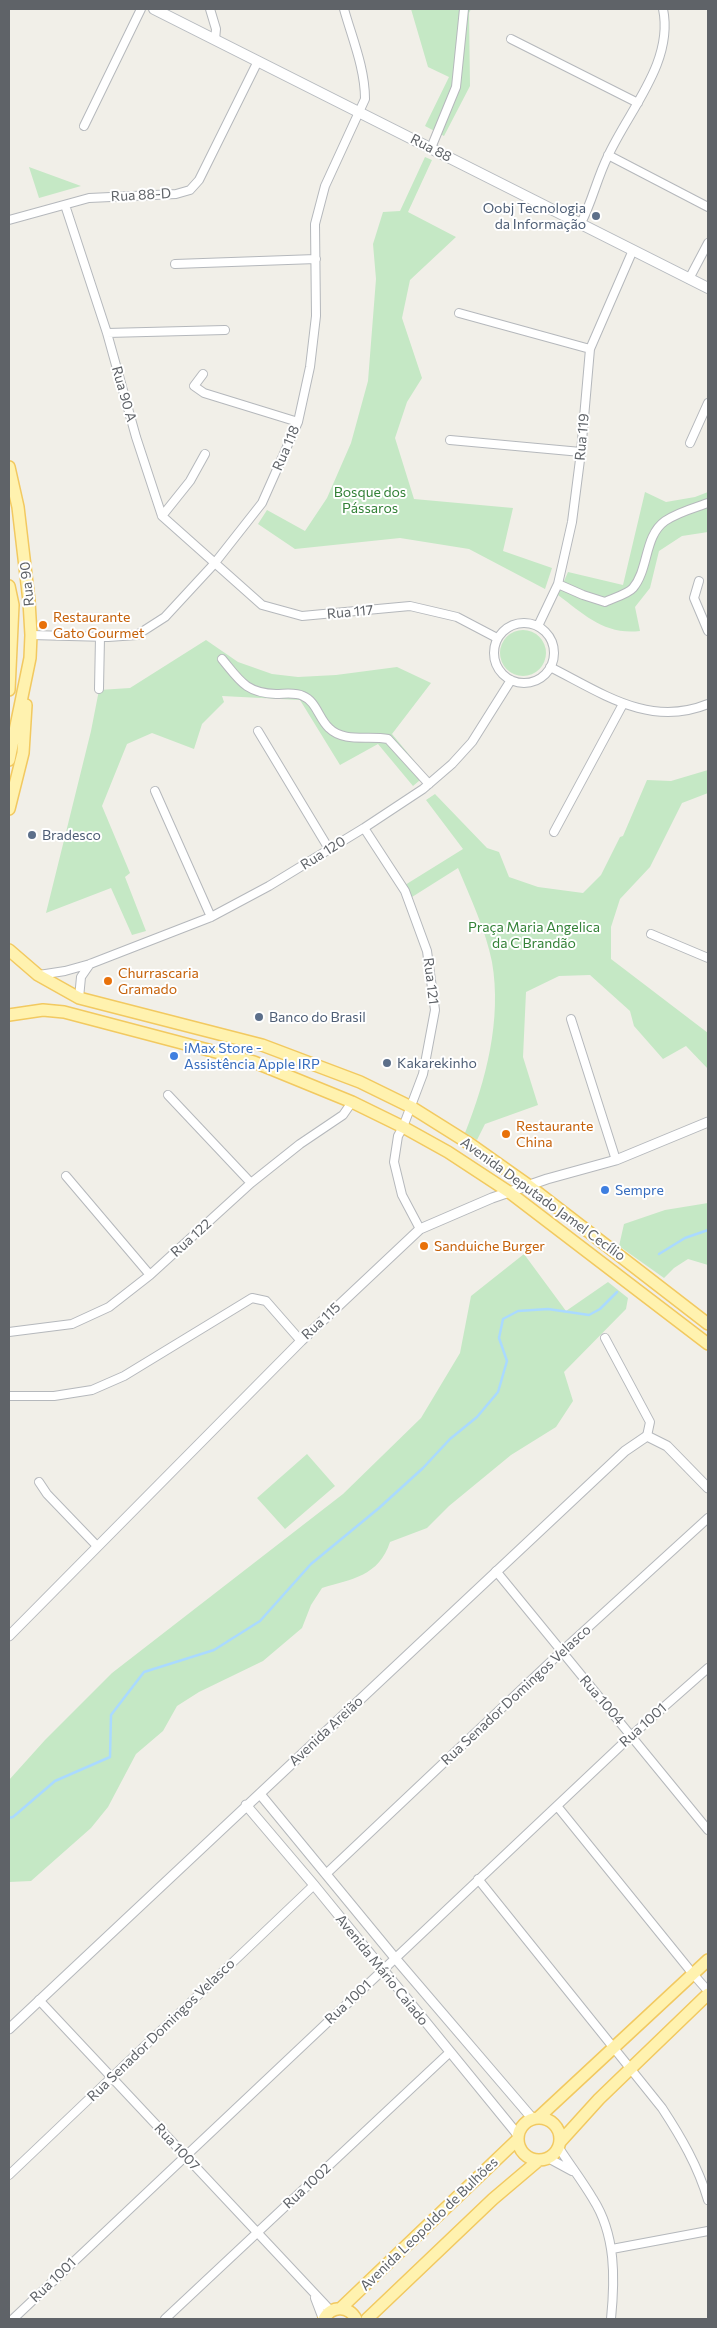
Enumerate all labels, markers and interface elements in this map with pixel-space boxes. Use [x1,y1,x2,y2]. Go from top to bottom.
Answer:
street label: Rua 88 [408,131,454,165]
street label: Rua 88-D [110,185,172,205]
place label: Oobj Tecnologia da Informação [483,200,586,232]
marker: Oobj Tecnologia da Informação [590,210,602,222]
street label: Rua 90 A [108,364,140,424]
street label: Rua 119 [572,413,592,461]
street label: Rua 118 [269,423,303,473]
park label: Bosque dos Pássaros [334,484,406,516]
street label: Rua 90 [16,561,38,607]
street label: Rua 117 [326,602,374,622]
place label: Restaurante Gato Gourmet [53,609,145,642]
marker: Restaurante Gato Gourmet [37,619,49,631]
place label: Bradesco [42,827,101,843]
marker: Bradesco [26,829,38,841]
street label: Rua 120 [297,833,349,873]
park label: Praça Maria Angelica da C Brandão [468,919,600,952]
street label: Rua 121 [420,957,442,1005]
place label: Churrascaria Gramado [118,965,199,998]
marker: Churrascaria Gramado [102,975,114,987]
place label: Banco do Brasil [269,1009,366,1025]
marker: Banco do Brasil [253,1011,265,1023]
place label: iMax Store - Assistência Apple IRP [184,1040,320,1072]
marker: iMax Store - Assistência Apple IRP [168,1050,180,1062]
place label: Kakarekinho [397,1055,477,1071]
marker: Kakarekinho [381,1057,393,1069]
place label: Restaurante China [516,1118,593,1150]
marker: Restaurante China [500,1128,512,1140]
street label: Avenida Deputado Jamel Cecílio [457,1134,629,1264]
place label: Sempre [615,1182,664,1198]
marker: Sempre [599,1184,611,1196]
street label: Rua 122 [167,1215,215,1261]
place label: Sanduiche Burger [434,1238,545,1254]
marker: Sanduiche Burger [418,1240,430,1252]
street label: Rua 115 [298,1299,344,1343]
street label: Rua Senador Domingos Velasco [438,1621,594,1769]
street label: Rua 1004 [576,1672,628,1728]
street label: Avenida Areião [286,1693,366,1769]
street label: Rua 1001 [616,1700,670,1750]
street label: Avenida Mário Caiado [332,1911,432,2029]
street label: Rua Senador Domingos Velasco [84,1955,238,2105]
street label: Rua 1001 [321,1976,375,2028]
street label: Rua 1007 [151,2120,203,2174]
street label: Avenida Leopoldo de Bulhões [357,2154,501,2294]
street label: Rua 1002 [280,2160,334,2212]
street label: Rua 1001 [27,2254,79,2306]

